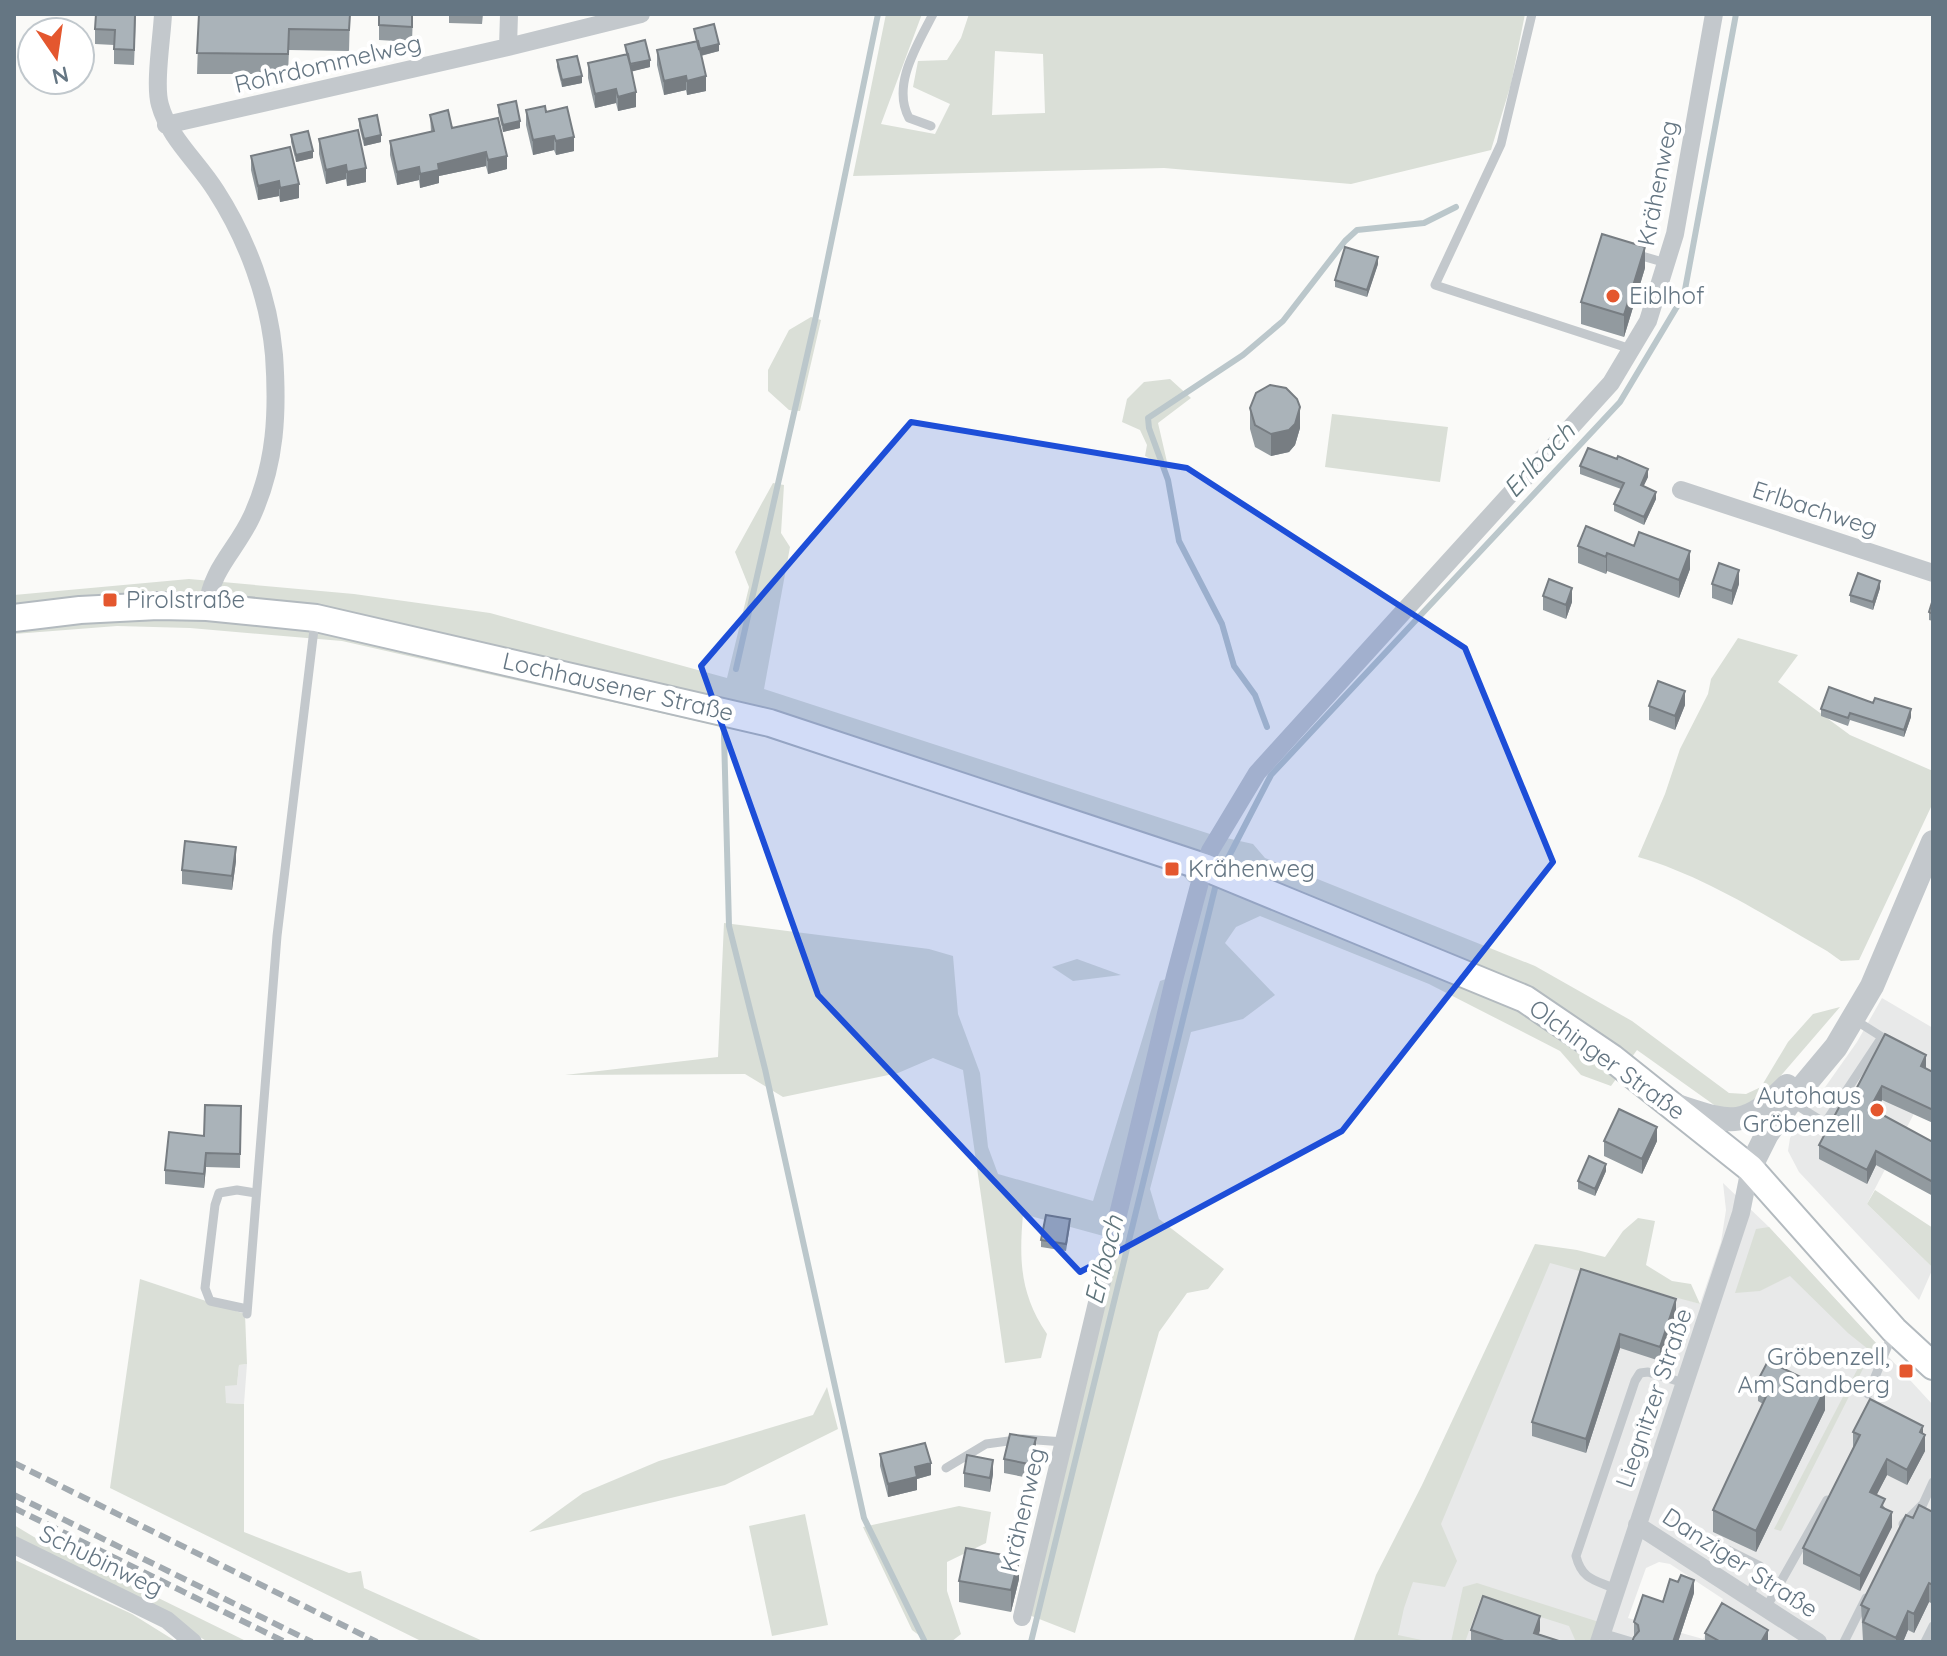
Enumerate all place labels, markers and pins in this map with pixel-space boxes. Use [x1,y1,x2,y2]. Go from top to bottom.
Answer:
place label: Eiblhof [1629,280,1705,310]
marker: Eiblhof [1604,287,1622,305]
place label: Pirolstraße [126,584,245,614]
marker: Pirolstraße [101,591,119,609]
place label: Krähenweg [1188,853,1315,883]
marker: Krähenweg [1163,860,1181,878]
place label: Autohaus Gröbenzell [1743,1080,1861,1138]
marker: Autohaus Gröbenzell [1868,1101,1886,1119]
place label: Gröbenzell, Am Sandberg [1738,1341,1890,1399]
marker: Gröbenzell, Am Sandberg [1897,1362,1915,1380]

